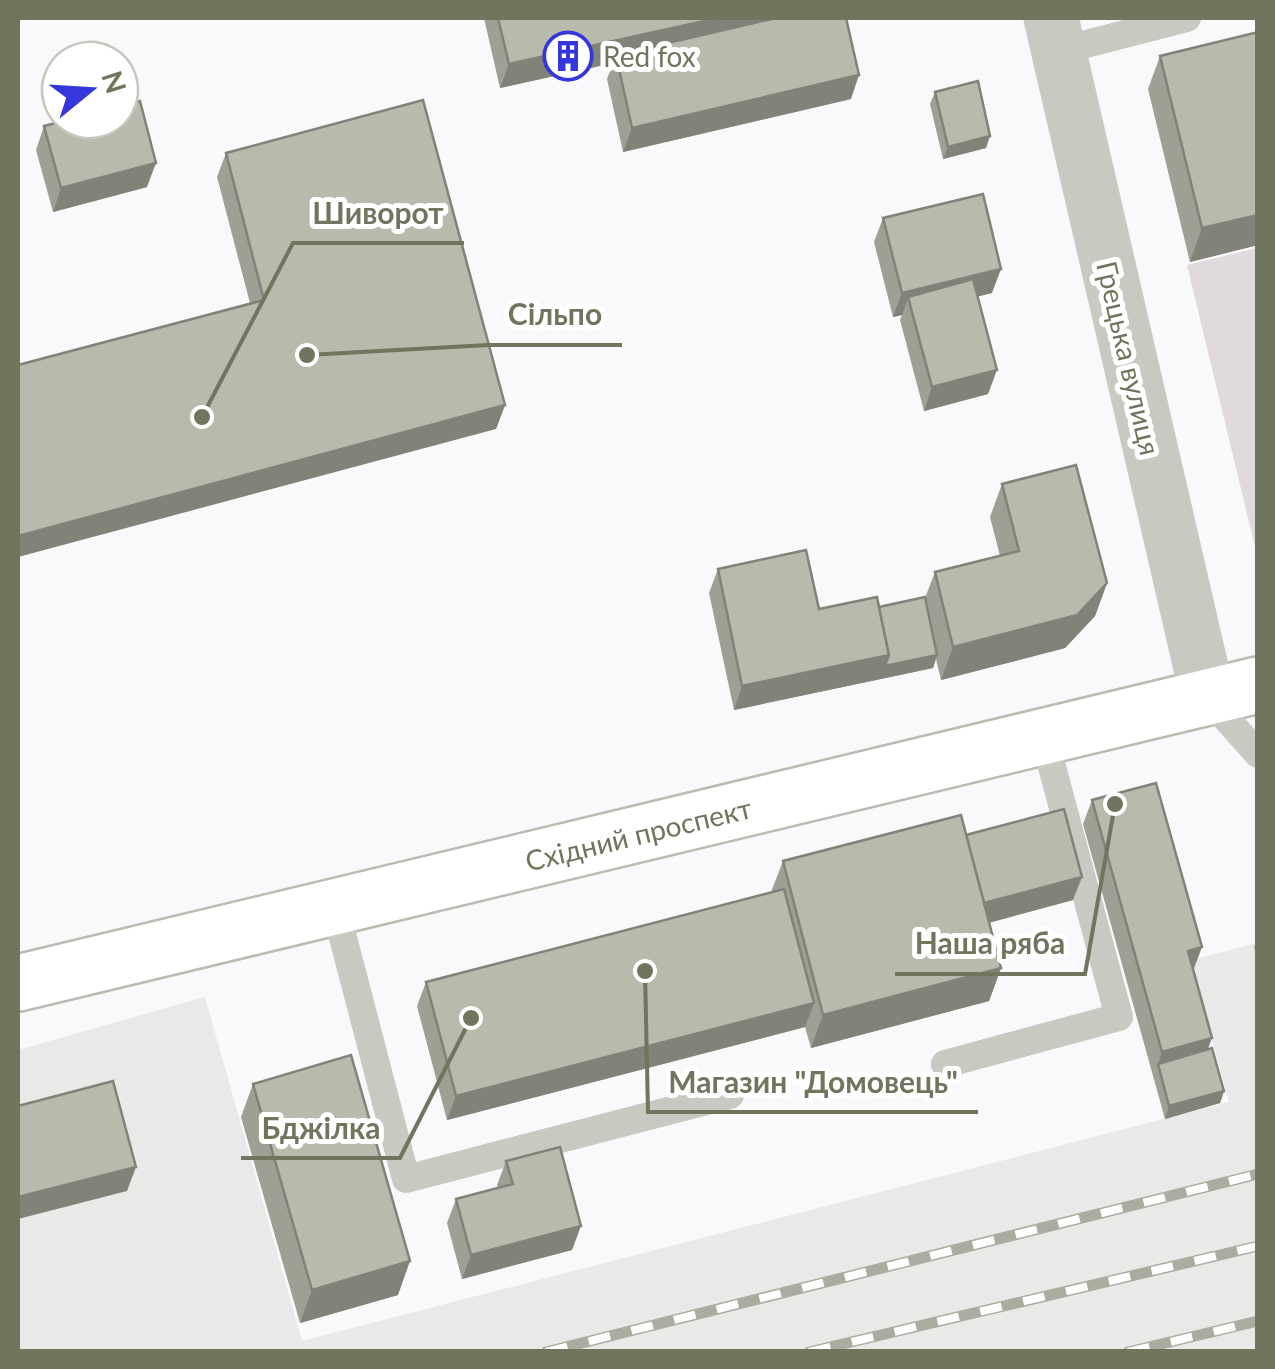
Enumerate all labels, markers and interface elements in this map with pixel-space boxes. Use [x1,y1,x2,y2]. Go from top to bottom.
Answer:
building icon: Red fox [542,30,594,82]
place label: Red fox [603,39,696,73]
north arrow [40,40,140,140]
text: N [95,66,134,97]
callout: Шиворот [293,183,464,243]
text: Шиворот [312,194,444,230]
street label: Грецька вулиця [1090,258,1168,458]
callout: Сільпо [488,285,622,345]
text: Сільпо [508,295,602,331]
street label: Східний проспект [522,790,755,878]
callout: Наша ряба [895,914,1085,974]
text: Наша ряба [915,924,1065,960]
callout: Магазин "Домовець" [648,1052,978,1112]
text: Магазин "Домовець" [668,1063,958,1099]
callout: Бджілка [241,1098,400,1158]
text: Бджілка [261,1109,381,1145]

